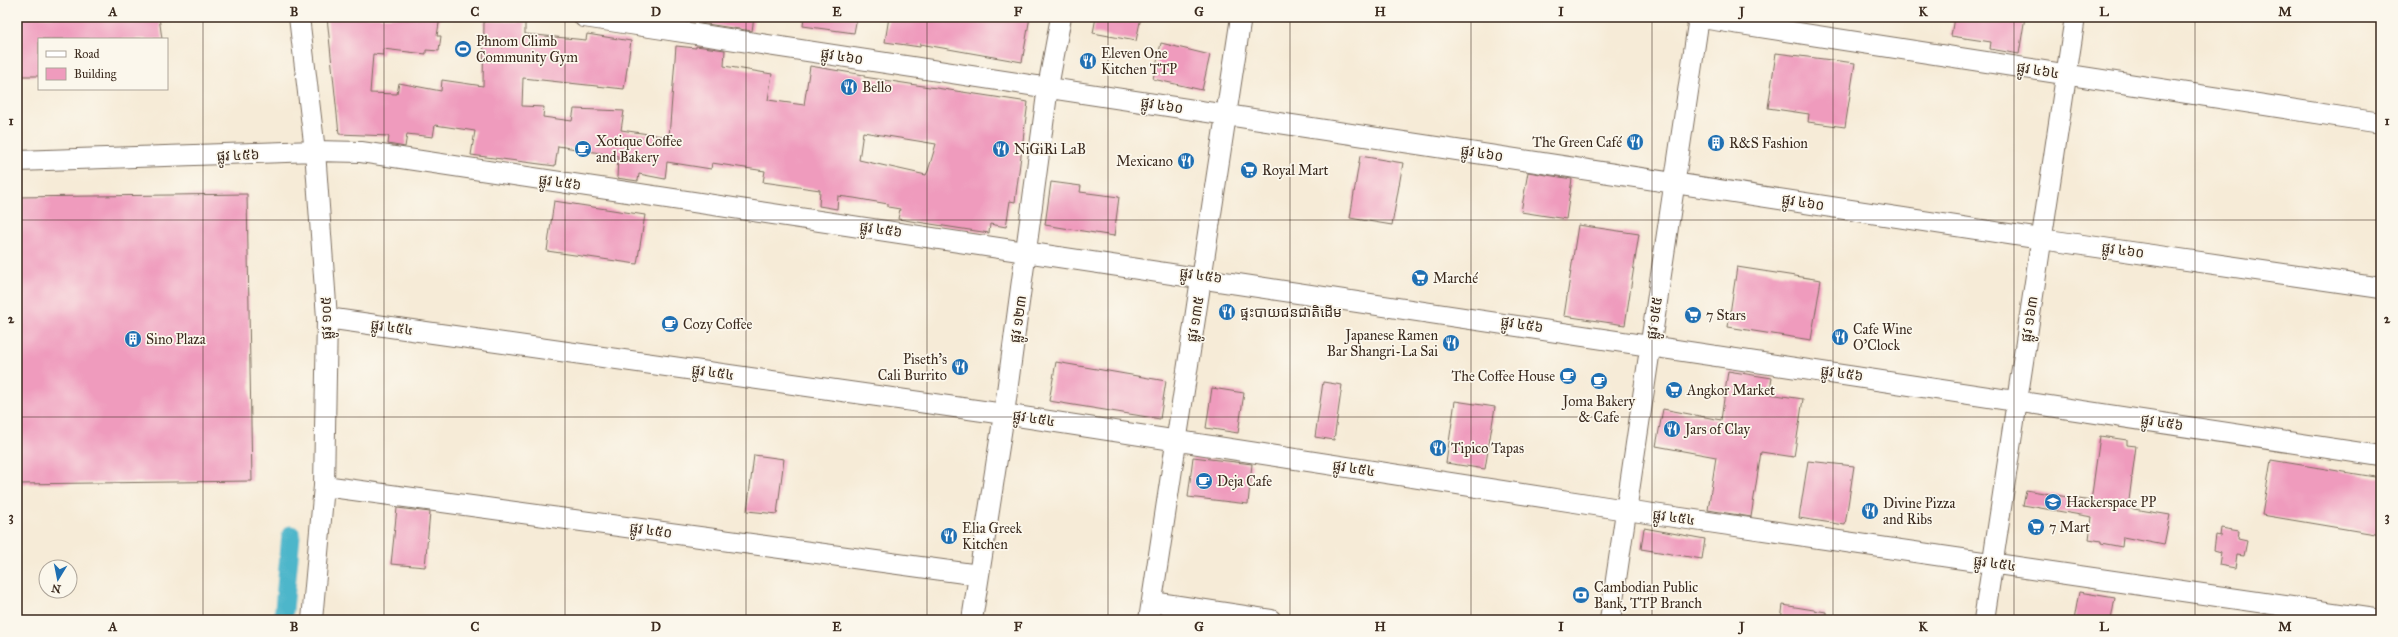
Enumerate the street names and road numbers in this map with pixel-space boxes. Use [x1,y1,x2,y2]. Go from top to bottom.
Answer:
street label: ផ្លូវ ៤៦០ [819,45,865,71]
street label: ផ្លូវ ៤៦៤ [2015,59,2061,85]
street label: ផ្លូវ ៤៦០ [1139,94,1185,120]
street label: ផ្លូវ ៤៦០ [1459,142,1505,168]
street label: ផ្លូវ ៤៥៦ [216,146,260,168]
street label: ផ្លូវ ៤៥៦ [537,171,582,197]
street label: ផ្លូវ ៤៦០ [1780,191,1826,217]
street label: ផ្លូវ ៤៥៦ [858,218,903,244]
street label: ផ្លូវ ៤៦០ [2100,239,2145,265]
street label: ផ្លូវ ៤៥៦ [1178,264,1223,290]
street label: ផ្លូវ ១២៣ [1007,294,1033,344]
street label: ផ្លូវ ១៣៥ [1183,295,1211,344]
street label: ផ្លូវ ១៦៣ [2017,295,2045,344]
street label: ផ្លូវ ១០៥ [318,296,339,340]
street label: ផ្លូវ ១៥៥ [1643,296,1669,341]
street label: ផ្លូវ ៤៥៦ [1499,313,1545,339]
street label: ផ្លូវ ៤៥៤ [369,316,414,342]
street label: ផ្លូវ ៤៥៤ [690,361,735,387]
street label: ផ្លូវ ៤៥៦ [1819,362,1864,388]
street label: ផ្លូវ ៤៥៤ [1011,407,1057,433]
street label: ផ្លូវ ៤៥៦ [2139,411,2185,437]
street label: ផ្លូវ ៤៥៤ [1331,457,1377,483]
street label: ផ្លូវ ៤៥៤ [1651,506,1696,532]
street label: ផ្លូវ ៤៥០ [628,519,673,545]
street label: ផ្លូវ ៤៥៤ [1972,552,2017,578]

